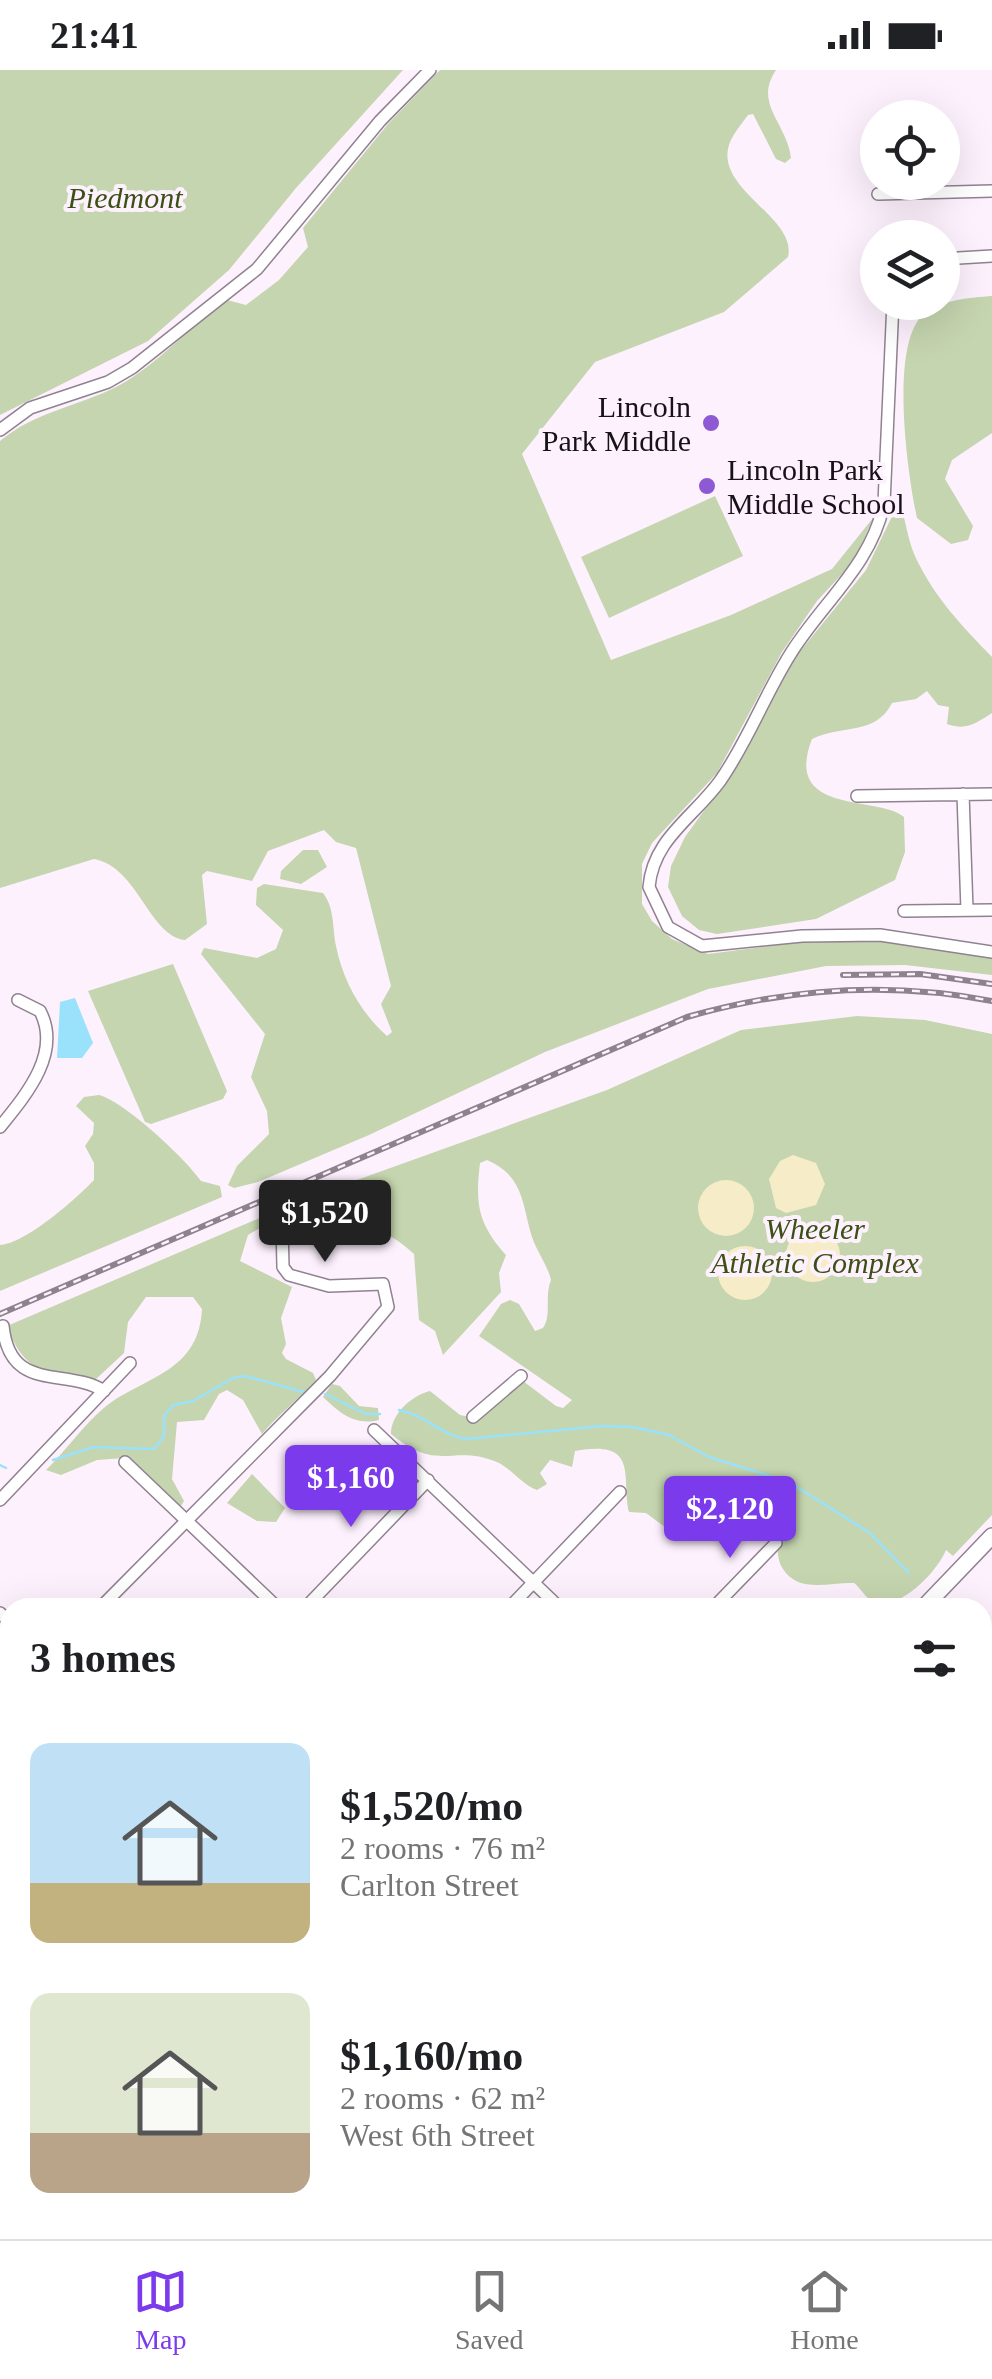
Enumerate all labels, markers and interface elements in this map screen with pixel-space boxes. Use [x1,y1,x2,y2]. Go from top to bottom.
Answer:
text: 21:41 [50,14,139,56]
map controls [860,100,960,320]
button: locate [860,100,960,200]
park label: Piedmont [67,181,183,214]
button: layers [860,220,960,320]
place label: Lincoln Park Middle [542,390,691,457]
marker: Lincoln Park Middle [700,412,722,434]
place label: Lincoln Park Middle School [727,453,905,520]
marker: Lincoln Park Middle School [696,475,718,497]
pin: $1,520 [244,1180,406,1265]
text: $1,520 [281,1194,369,1230]
park label: Wheeler Athletic Complex [709,1212,919,1279]
pin: $1,160 [270,1445,432,1530]
text: $1,160 [307,1459,395,1495]
pin: $2,120 [649,1476,811,1561]
text: $2,120 [686,1490,774,1526]
icon: filters [907,1631,962,1686]
text: 3 homes [30,1635,176,1681]
icon: home [110,1783,230,1903]
text: $1,520/mo [340,1783,523,1829]
text: 2 rooms · 76 m² [340,1830,545,1866]
text: Carlton Street [340,1867,519,1903]
icon: home [110,2033,230,2153]
text: $1,160/mo [340,2033,523,2079]
text: 2 rooms · 62 m² [340,2080,545,2116]
text: West 6th Street [340,2117,535,2153]
tab: Map [133,2264,188,2356]
tab: Saved [455,2264,523,2356]
tab: Home [790,2264,859,2356]

